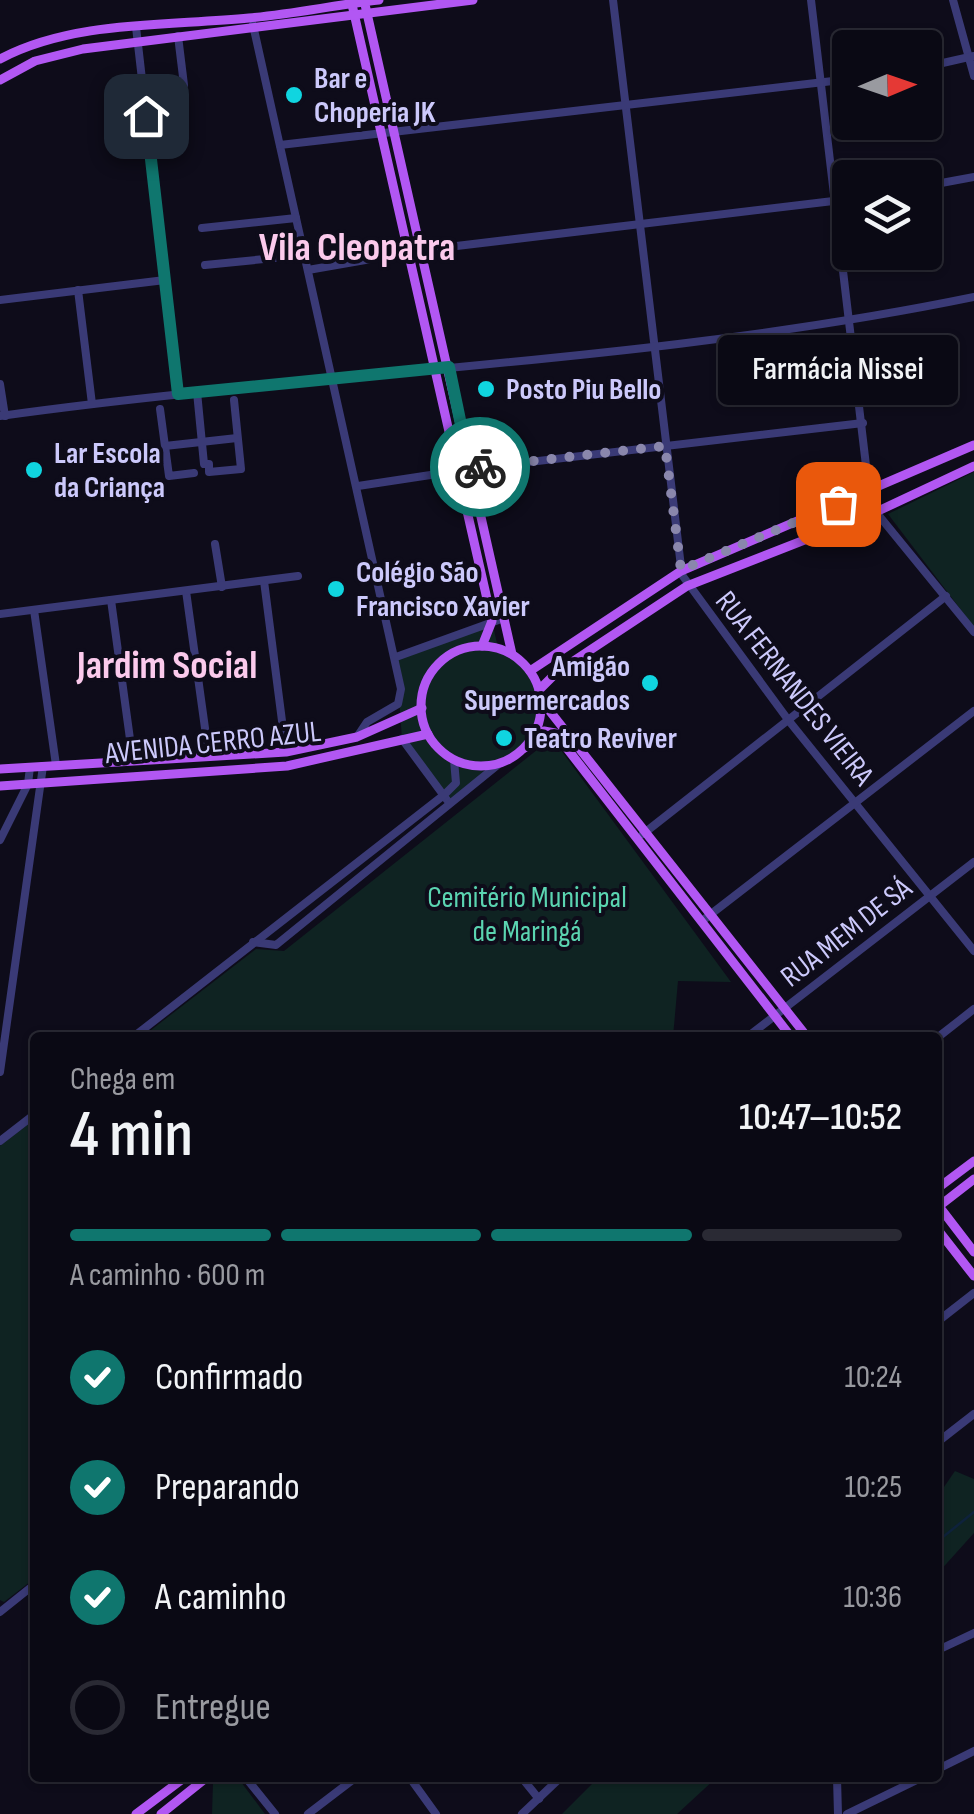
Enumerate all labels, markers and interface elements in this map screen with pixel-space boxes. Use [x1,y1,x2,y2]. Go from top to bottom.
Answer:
north arrow [832,30,942,140]
map controls [832,30,942,270]
place label: Bar e Choperia JK [314,61,436,131]
pin [104,74,189,159]
marker: Bar e Choperia JK [283,84,305,106]
icon: home [119,89,174,144]
button: layers [832,160,942,270]
district label: Vila Cleopatra [259,224,455,272]
callout: Farmácia Nissei [718,334,958,404]
text: Farmácia Nissei [752,350,924,389]
place label: Posto Piu Bello [506,372,661,408]
marker: Posto Piu Bello [475,378,497,400]
courier [430,417,530,517]
place label: Lar Escola da Criança [54,436,165,506]
icon: bike [453,440,508,495]
marker: Lar Escola da Criança [23,459,45,481]
pin [796,462,881,547]
icon: bag [811,477,866,532]
place label: Colégio São Francisco Xavier [356,555,530,625]
marker: Colégio São Francisco Xavier [325,578,347,600]
street label: RUA FERNANDES VIEIRA [707,584,881,793]
district label: Jardim Social [76,642,257,690]
place label: Amigão Supermercados [464,649,630,719]
marker: Amigão Supermercados [639,672,661,694]
street label: AVENIDA CERRO AZUL [102,714,323,772]
place label: Teatro Reviver [524,721,677,757]
marker: Teatro Reviver [493,727,515,749]
street label: RUA MEM DE SÁ [774,870,919,995]
park label: Cemitério Municipal de Maringá [427,880,627,950]
text: Chega em [70,1060,175,1099]
text: 10:47–10:52 [739,1095,902,1140]
text: 4 min [70,1097,193,1175]
text: A caminho · 600 m [70,1256,265,1295]
icon: check [70,1350,125,1405]
text: Confirmado [155,1355,303,1400]
text: 10:24 [844,1358,902,1397]
icon: check [70,1460,125,1515]
text: Preparando [155,1465,300,1510]
text: 10:25 [845,1468,902,1507]
icon: check [70,1570,125,1625]
text: A caminho [155,1575,286,1620]
text: 10:36 [843,1578,902,1617]
text: Entregue [155,1685,271,1730]

